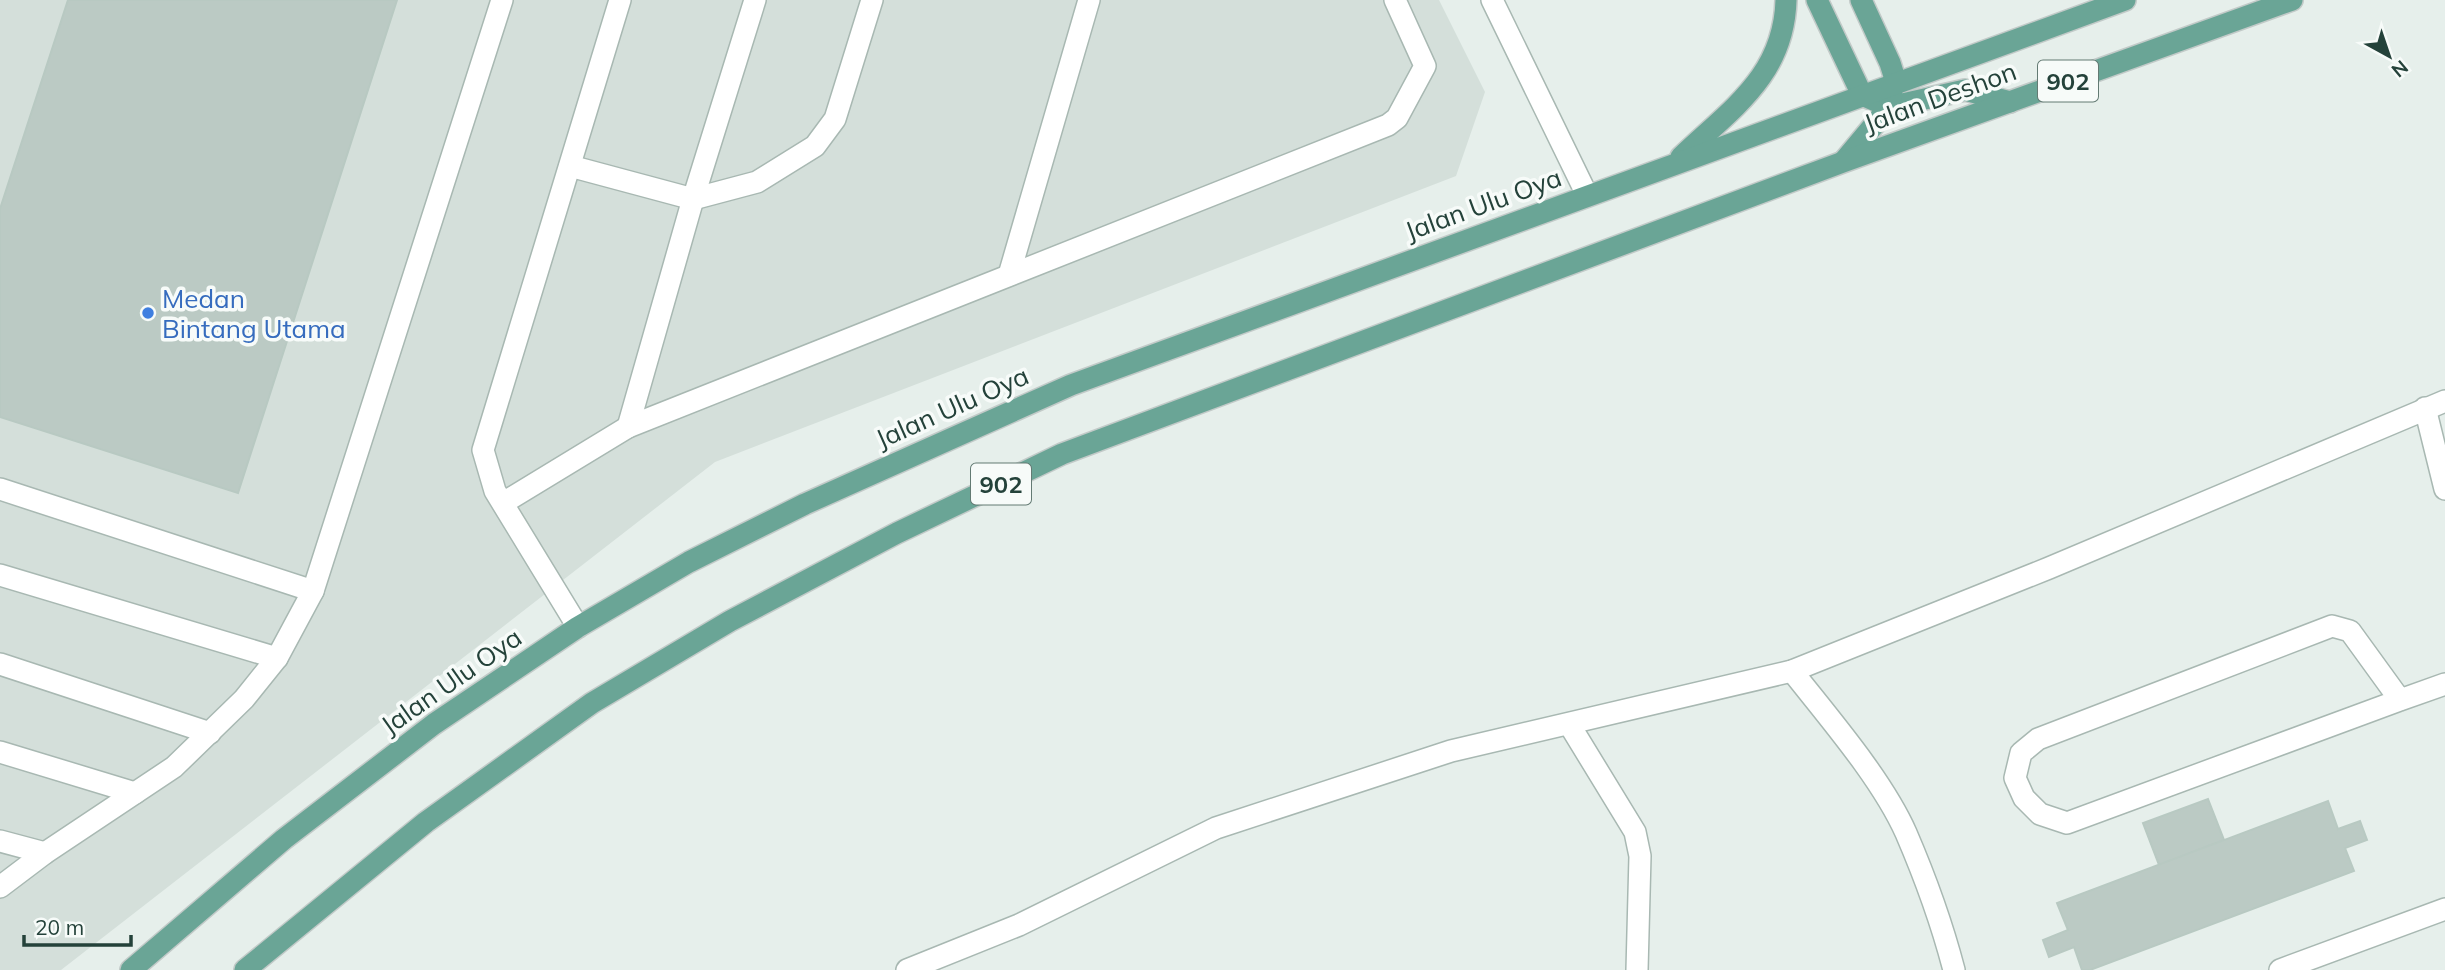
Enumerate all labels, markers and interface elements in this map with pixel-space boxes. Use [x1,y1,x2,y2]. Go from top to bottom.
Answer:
north arrow [2354,21,2424,91]
street label: Jalan Deshon [1859,54,2021,140]
text: N [2387,55,2413,83]
road number: 902 [2038,60,2098,102]
street label: Jalan Ulu Oya [1400,160,1566,248]
place label: Medan Bintang Utama [162,282,346,345]
marker: Medan Bintang Utama [140,305,156,321]
street label: Jalan Ulu Oya [870,359,1034,455]
road number: 902 [971,463,1031,504]
street label: Jalan Ulu Oya [374,620,528,742]
scale bar [24,904,131,948]
text: 20 m [35,914,84,940]

